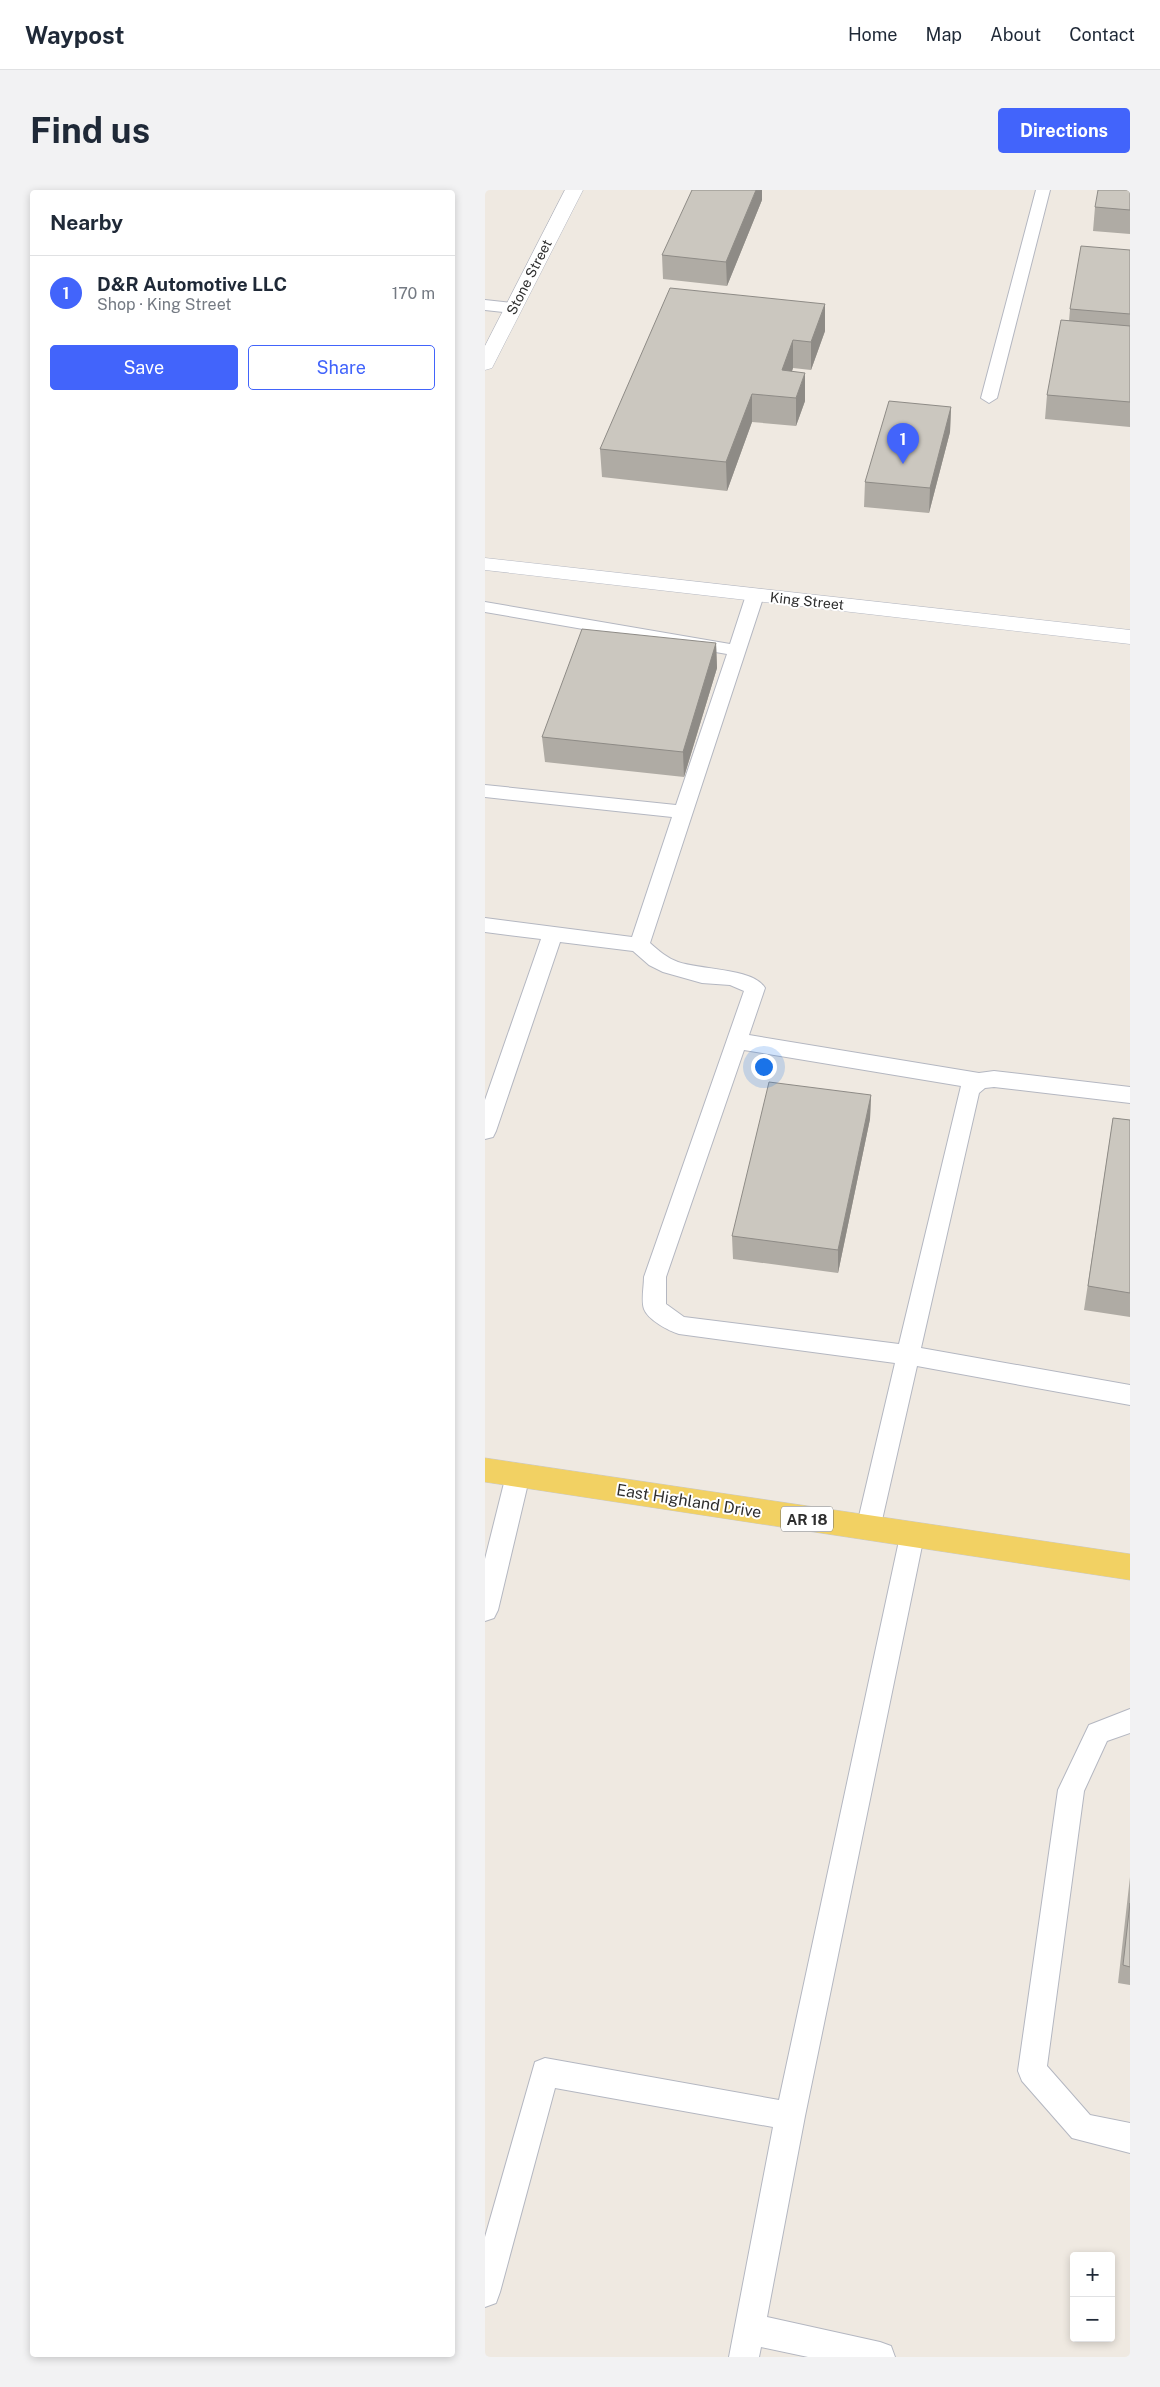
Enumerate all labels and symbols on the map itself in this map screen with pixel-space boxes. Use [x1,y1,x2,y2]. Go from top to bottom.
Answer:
street label: Stone Street [503,237,555,317]
pin: 1 [887,423,919,464]
street label: King Street [769,589,845,613]
your location [751,1054,777,1080]
street label: East Highland Drive [615,1480,763,1522]
road number: AR 18 [781,1506,833,1532]

